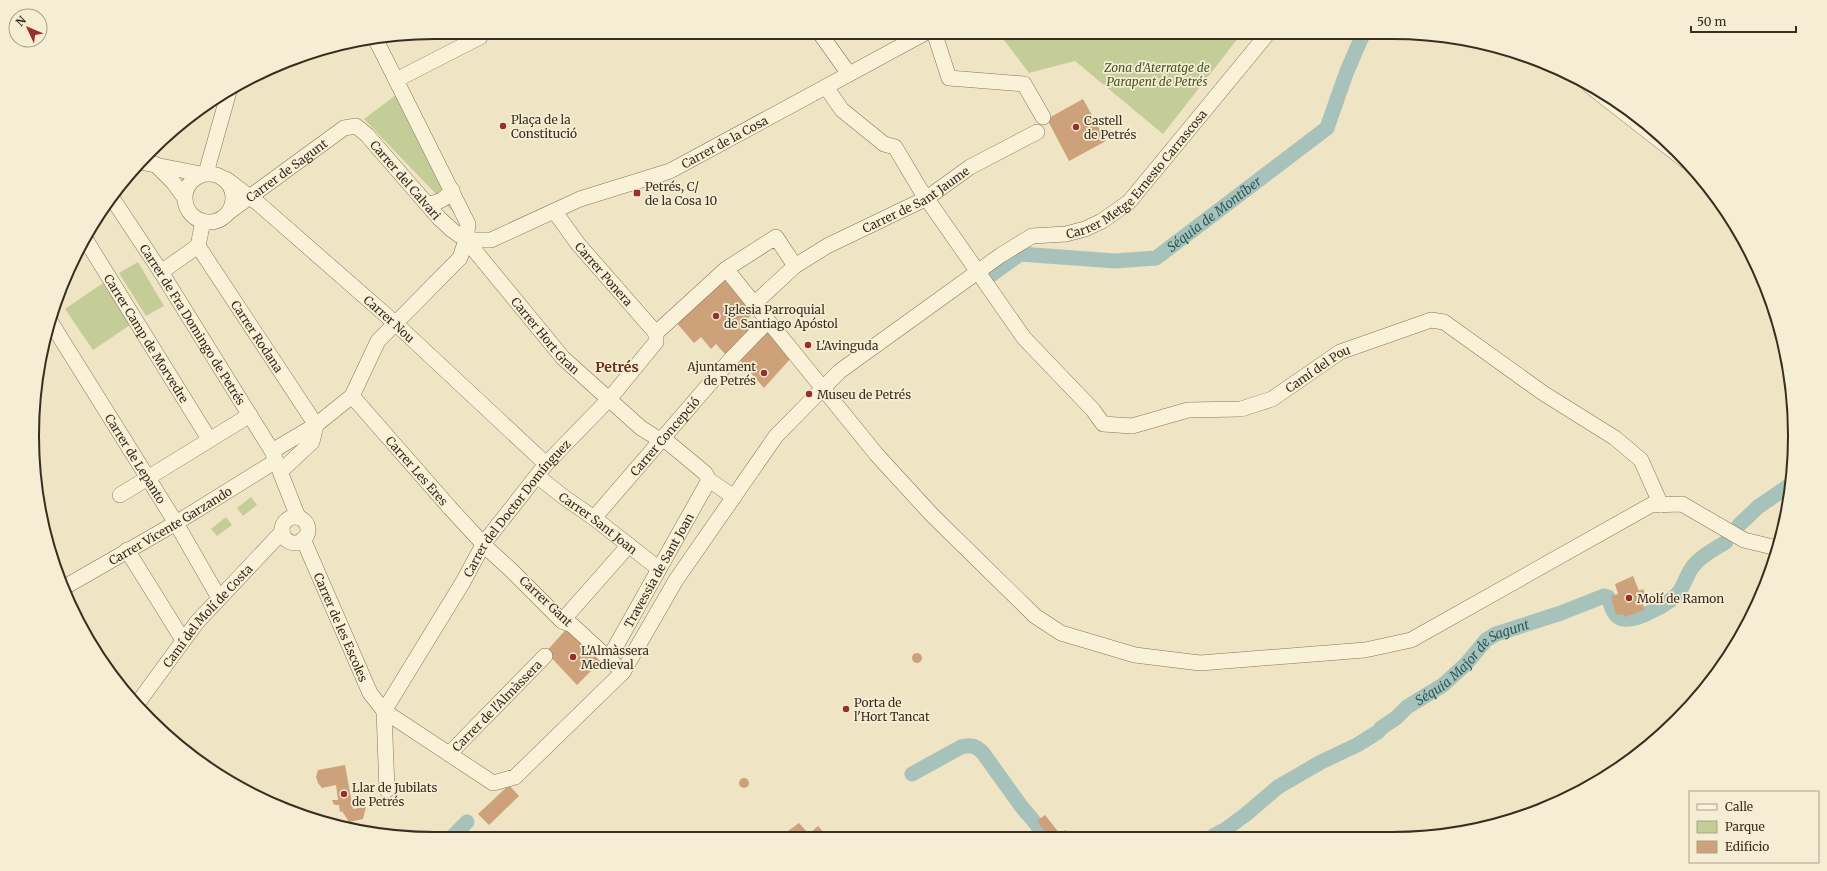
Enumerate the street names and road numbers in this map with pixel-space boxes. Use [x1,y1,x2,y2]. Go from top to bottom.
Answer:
street label: Carrer Metge Ernesto Carrascosa [1064,106,1210,241]
street label: Carrer de la Cosa [678,112,771,171]
street label: Carrer de Sagunt [243,135,330,205]
street label: Carrer del Calvari [367,137,444,223]
street label: Carrer de Sant Jaume [860,163,972,236]
street label: Carrer Ponera [572,239,636,309]
street label: Carrer de Fra Domingo de Petrés [137,241,249,407]
street label: Carrer Camp de Morvedre [101,271,192,405]
street label: Carrer Nou [361,292,418,346]
street label: Carrer Hort Gran [508,294,583,377]
street label: Carrer Rodana [228,297,287,376]
street label: Camí del Pou [1282,341,1352,395]
street label: Carrer Concepció [627,394,702,479]
street label: Carrer de Lepanto [102,411,169,506]
street label: Carrer Les Eres [383,433,452,508]
street label: Carrer del Doctor Domínguez [460,436,574,579]
street label: Carrer Vicente Garzando [106,483,234,568]
street label: Carrer Sant Joan [556,489,641,557]
street label: Travessia de Sant Joan [620,510,697,630]
street label: Camí del Molí de Costa [159,561,256,670]
street label: Carrer de les Escoles [311,570,372,684]
street label: Carrer Gant [516,573,576,630]
street label: Carrer de l'Almàssera [449,656,545,754]

